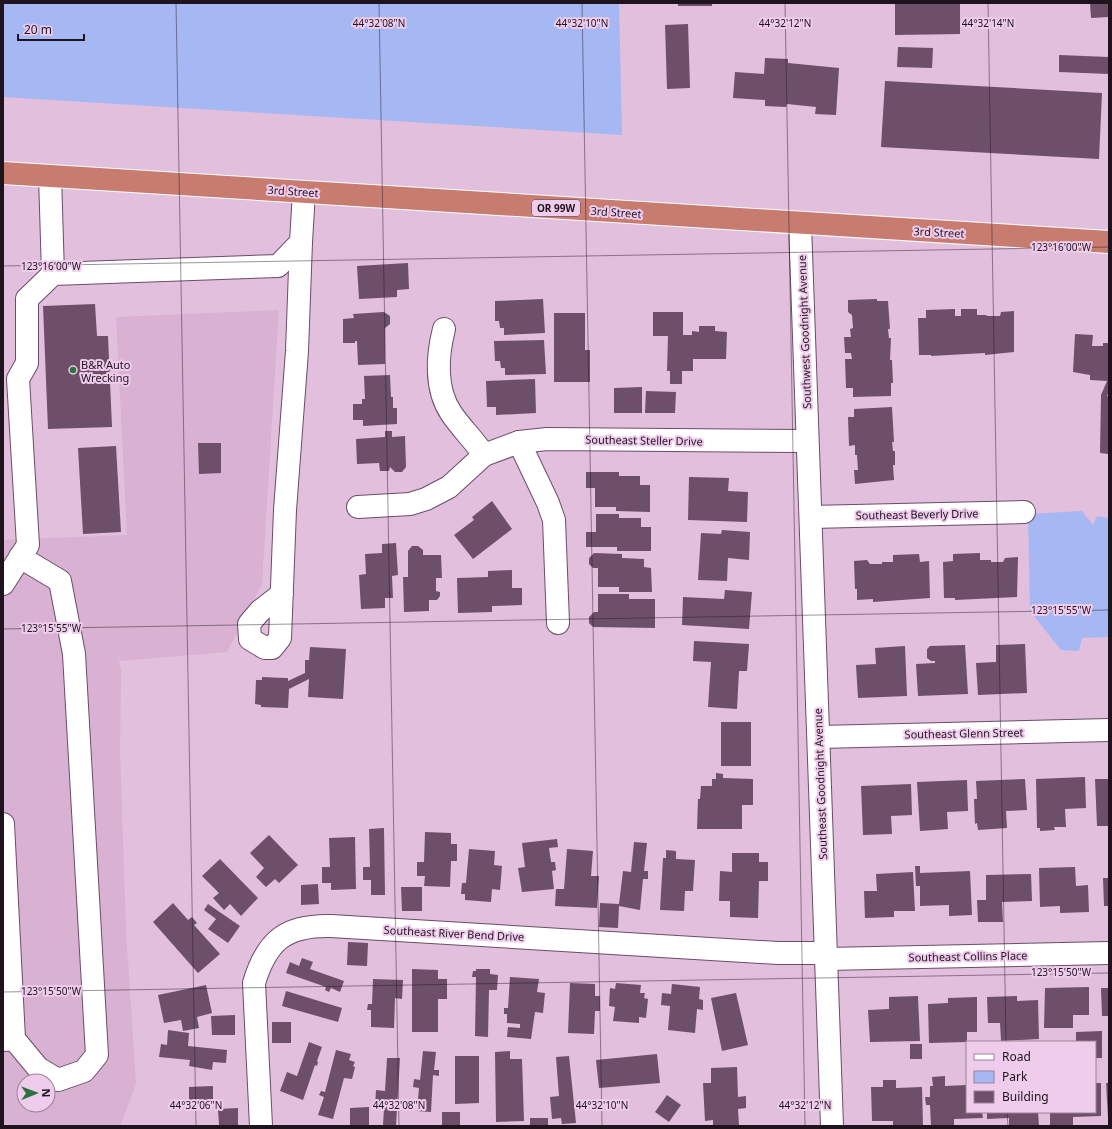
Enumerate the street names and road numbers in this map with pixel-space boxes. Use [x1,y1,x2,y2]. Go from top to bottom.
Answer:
street label: 3rd Street [267,182,319,200]
road number: OR 99W [532,200,580,216]
street label: 3rd Street [590,203,642,221]
street label: 3rd Street [913,223,965,241]
street label: Southwest Goodnight Avenue [794,255,814,409]
street label: Southeast Steller Drive [585,431,703,449]
street label: Southeast Beverly Drive [856,505,978,523]
street label: Southeast Goodnight Avenue [810,708,830,860]
street label: Southeast Glenn Street [904,724,1024,742]
street label: Southeast River Bend Drive [383,922,525,944]
street label: Southeast Collins Place [908,947,1028,965]

